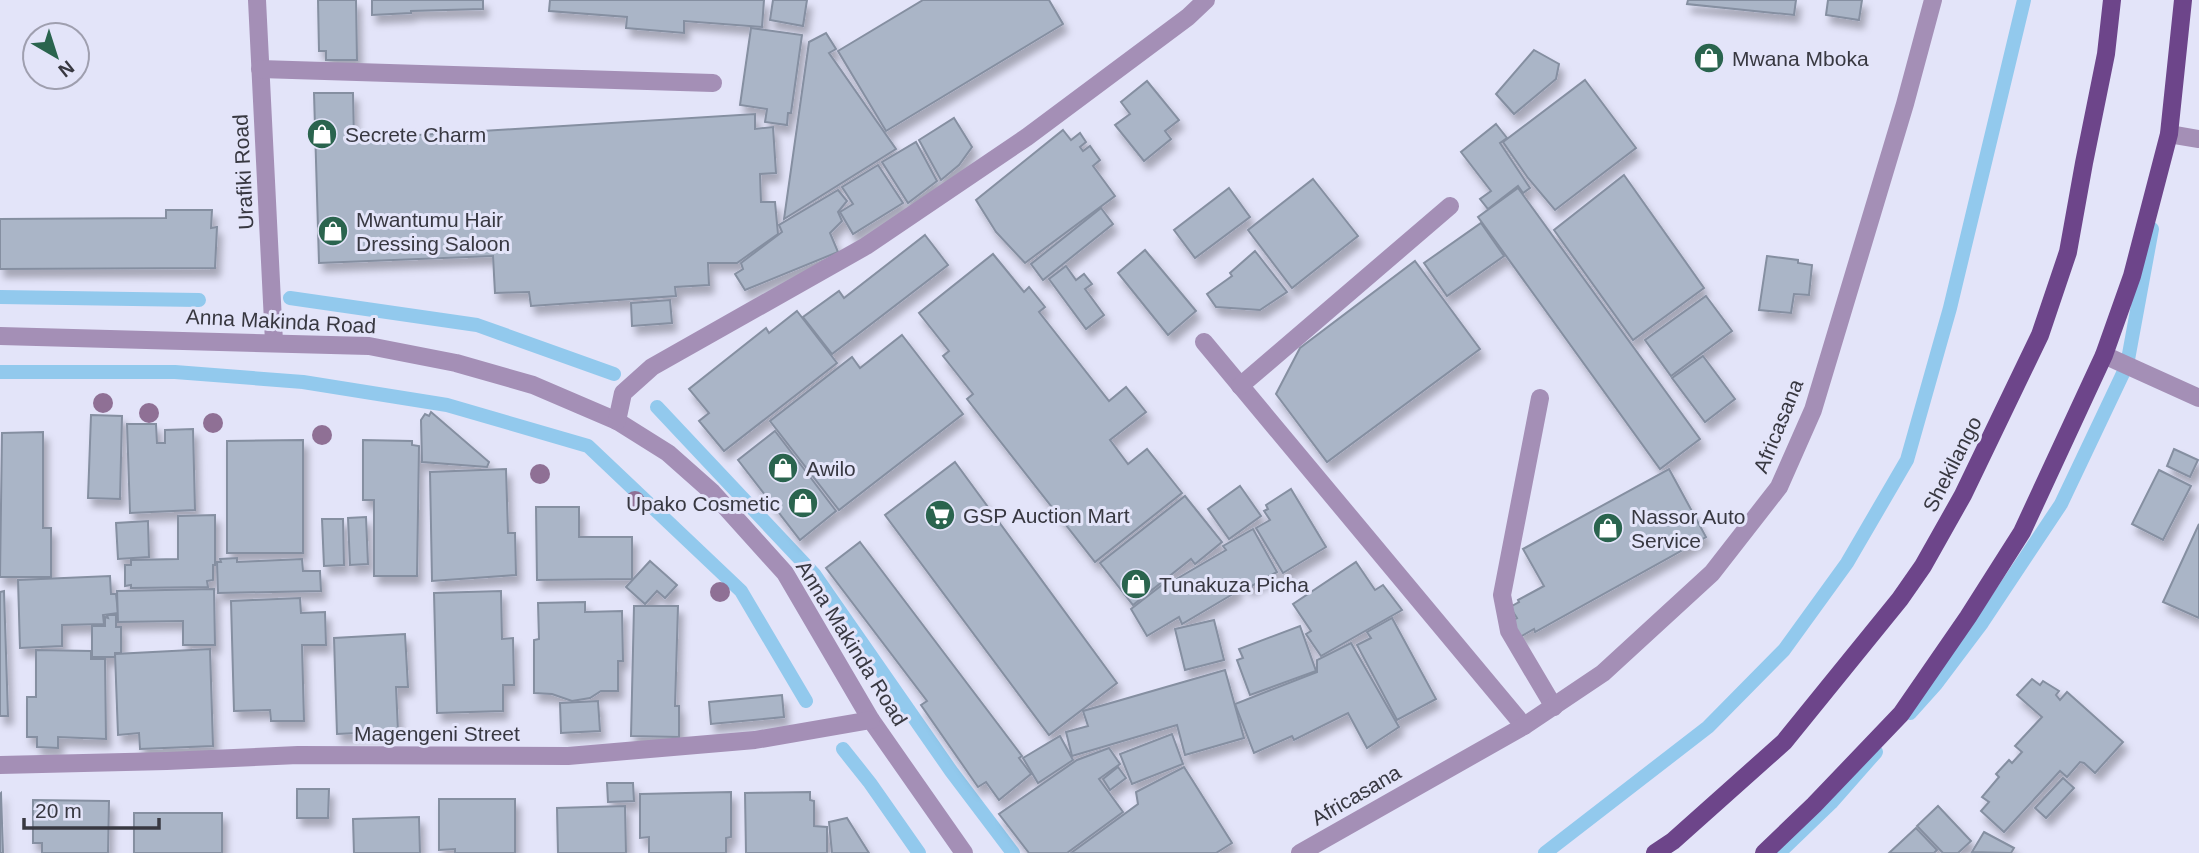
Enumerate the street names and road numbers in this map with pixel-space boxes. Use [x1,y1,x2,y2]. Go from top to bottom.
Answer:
street label: Urafiki Road [228,114,258,230]
street label: Anna Makinda Road [185,305,377,337]
street label: Africasana [1749,375,1807,476]
street label: Shekilango [1918,412,1986,516]
street label: Anna Makinda Road [792,556,912,730]
street label: Magengeni Street [354,722,520,745]
street label: Africasana [1307,760,1405,830]

